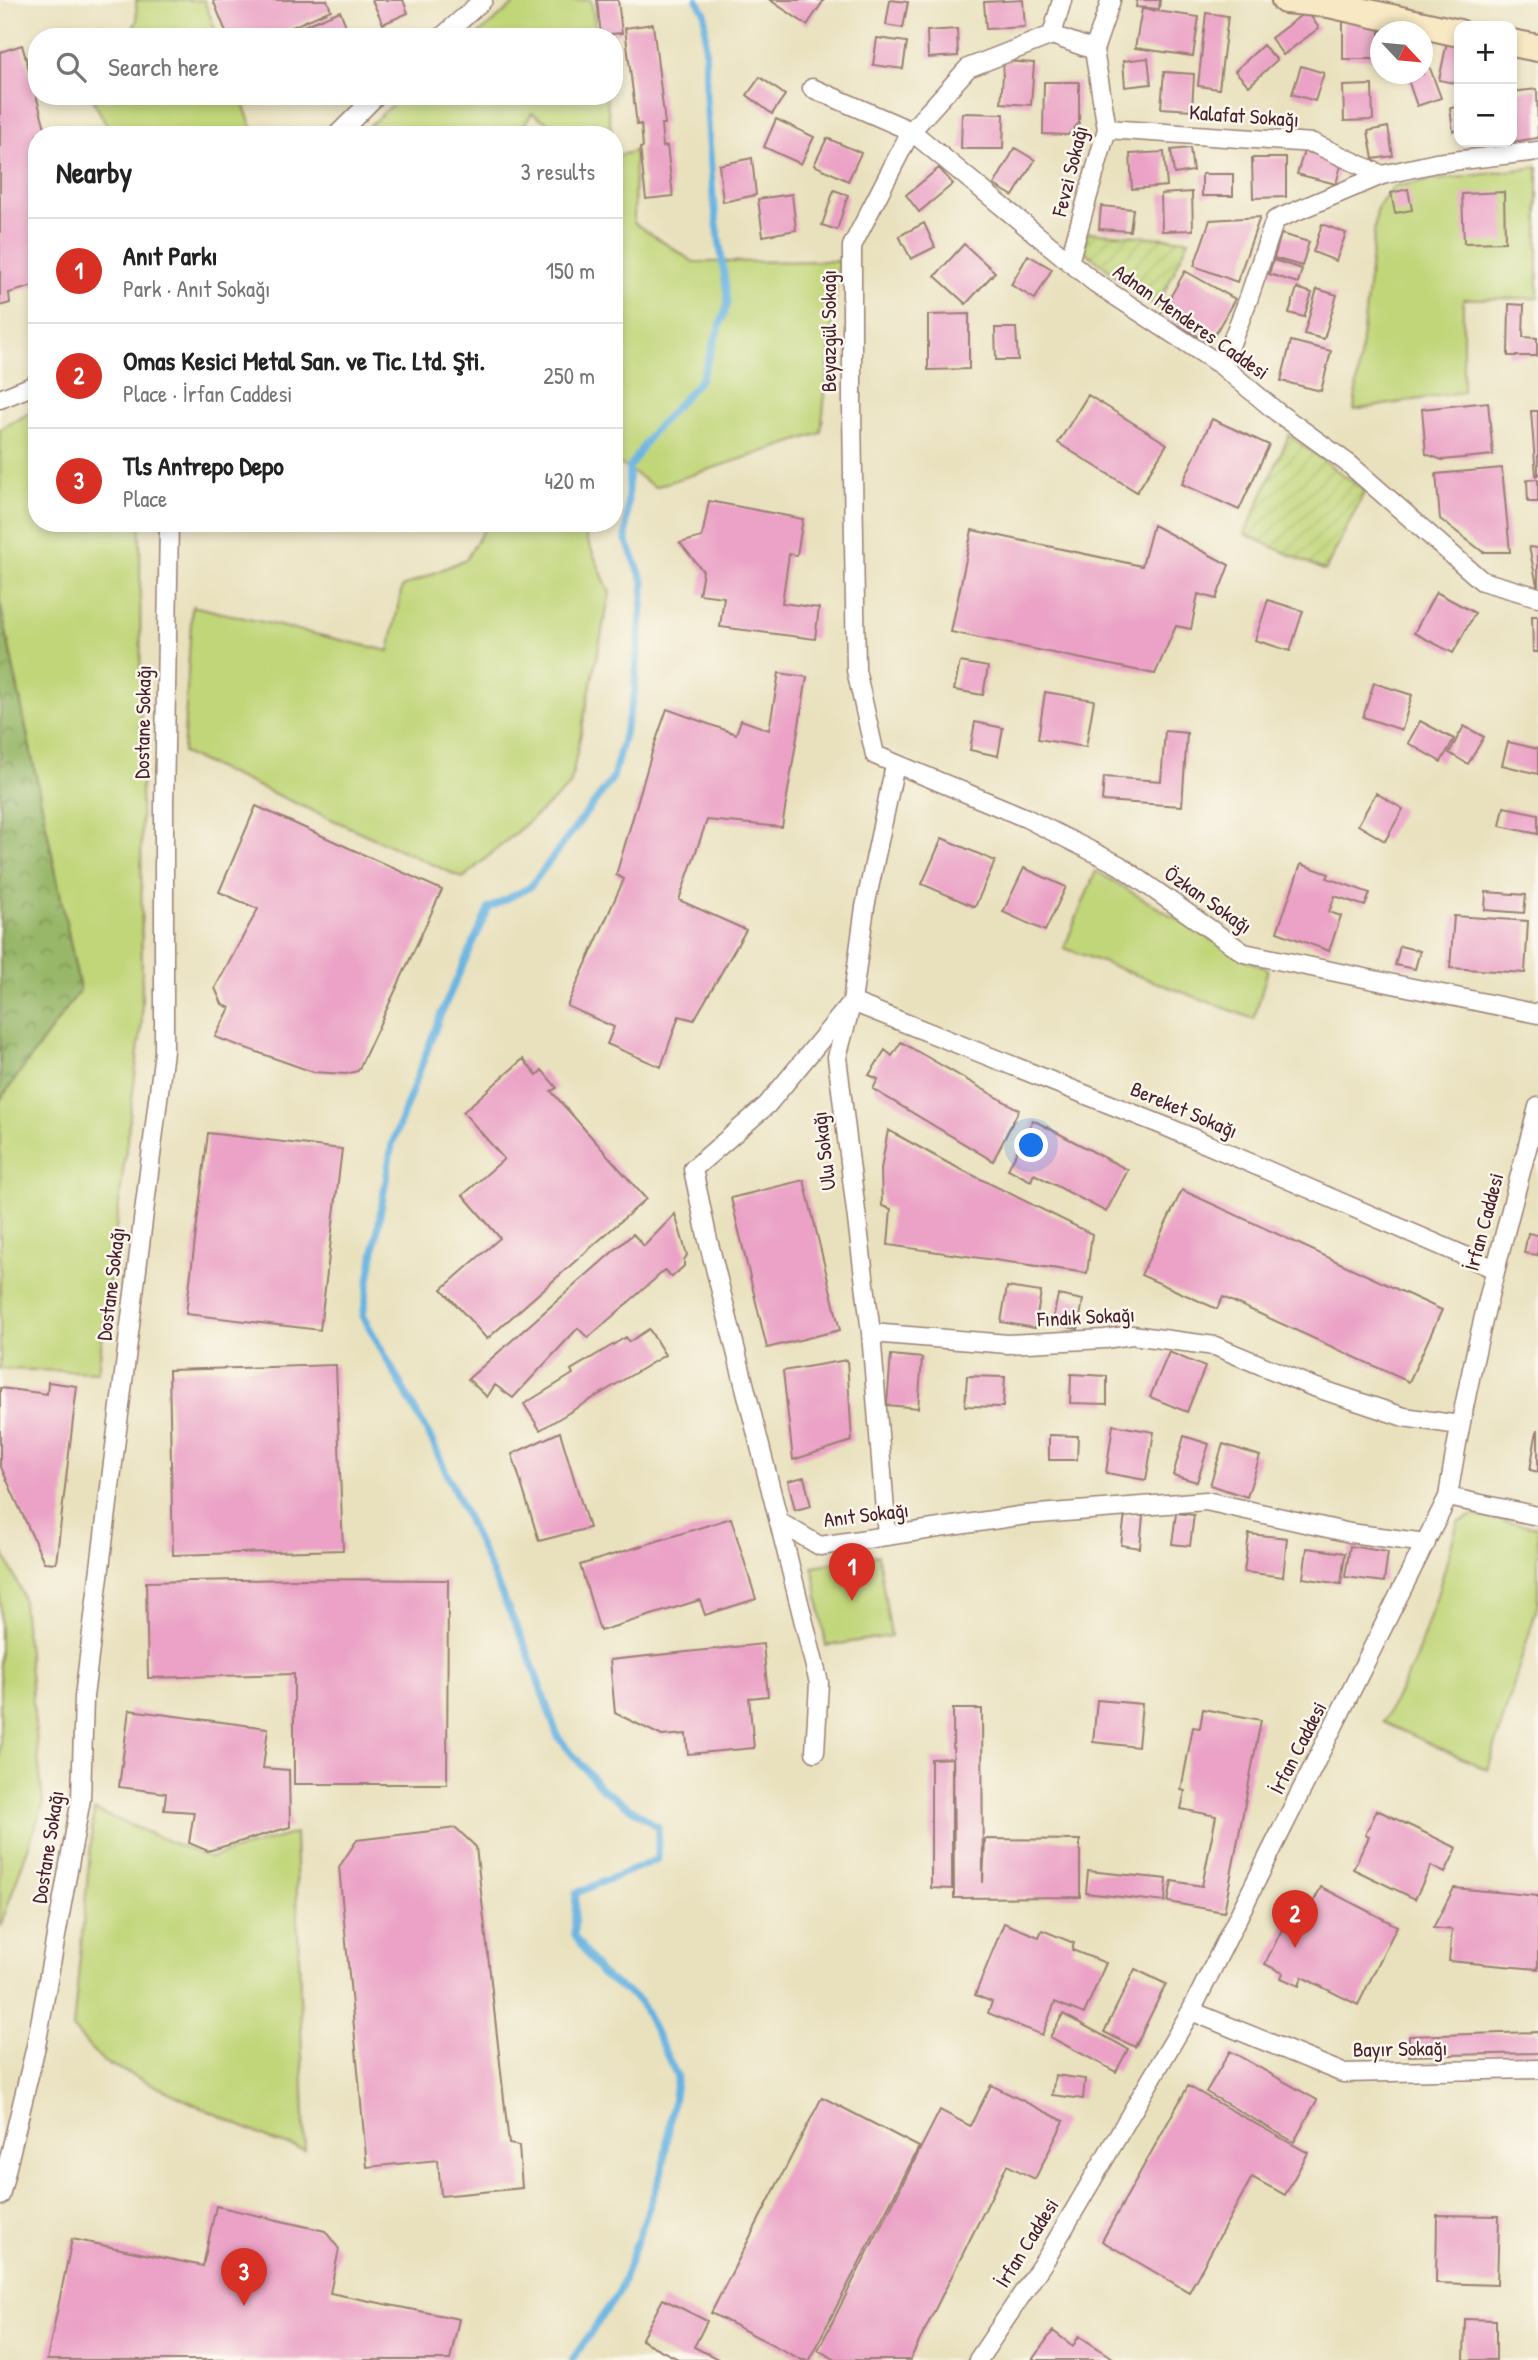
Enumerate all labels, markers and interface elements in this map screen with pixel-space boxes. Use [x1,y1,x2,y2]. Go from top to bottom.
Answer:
north arrow [1370,21,1433,84]
map controls [1454,21,1517,147]
button: + [1454,21,1517,84]
search box [28,28,623,105]
icon: search [52,48,90,86]
text: Search here [108,49,219,84]
button: − [1454,84,1517,147]
street label: Kalafat Sokağı [1188,97,1300,134]
street label: Fevzi Sokağı [1044,123,1095,220]
text: Nearby [56,152,132,192]
text: 3 results [520,156,595,187]
text: Anıt Parkı [123,238,218,273]
text: 1 [75,255,83,286]
text: 150 m [546,255,595,286]
street label: Adnan Menderes Caddesi [1108,257,1275,386]
street label: Beyazgül Sokağı [814,270,843,392]
text: Park · Anıt Sokağı [123,273,270,304]
text: Omas Kesici Metal San. ve Tic. Ltd. Şti. [123,343,485,378]
text: 2 [74,360,84,391]
text: 250 m [543,360,595,391]
text: Place · İrfan Caddesi [123,378,292,409]
text: Tls Antrepo Depo [123,448,284,483]
text: 3 [74,465,84,496]
text: 420 m [544,465,595,496]
text: Place [123,483,167,514]
street label: Dostane Sokağı [127,665,158,779]
street label: Özkan Sokağı [1159,859,1258,940]
street label: Bereket Sokağı [1126,1074,1242,1145]
street label: Ulu Sokağı [804,1110,843,1192]
your location [1014,1128,1048,1162]
street label: İrfan Caddesi [1457,1170,1511,1274]
street label: Dostane Sokağı [89,1226,132,1342]
street label: Fındık Sokağı [1035,1299,1135,1334]
street label: Anıt Sokağı [822,1495,910,1534]
pin: 1 [829,1543,875,1601]
street label: İrfan Caddesi [1262,1696,1333,1799]
street label: Dostane Sokağı [24,1788,71,1905]
pin: 2 [1272,1890,1318,1948]
street label: Bayır Sokağı [1353,2033,1447,2064]
street label: İrfan Caddesi [988,2192,1065,2293]
pin: 3 [221,2248,267,2306]

